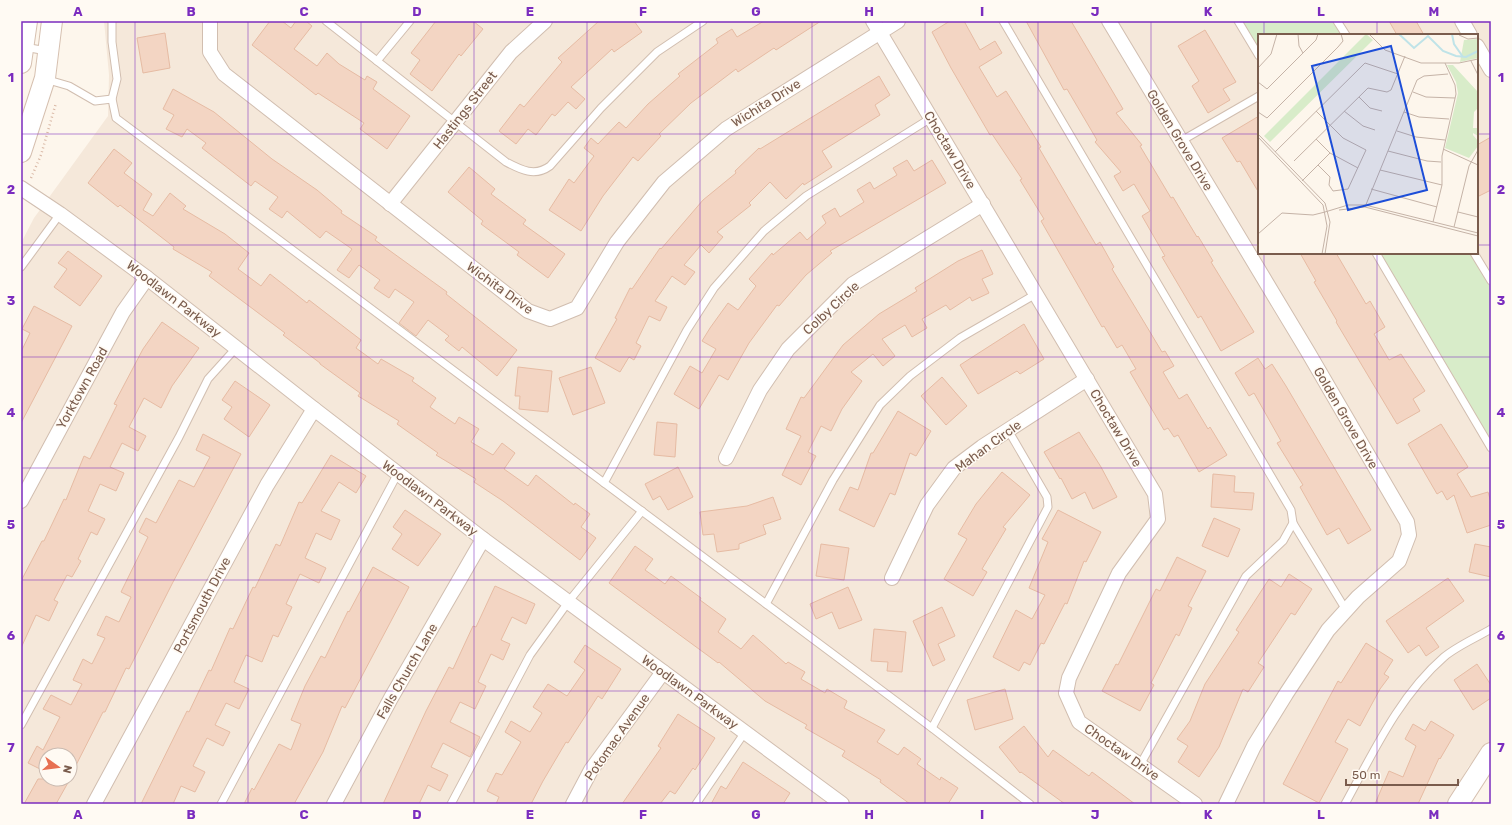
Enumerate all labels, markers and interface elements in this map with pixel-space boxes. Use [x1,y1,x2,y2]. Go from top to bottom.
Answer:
text: A [73,4,83,19]
text: B [186,4,196,19]
text: C [299,4,309,19]
text: D [412,4,422,19]
text: E [526,4,534,19]
text: F [639,4,647,19]
text: G [751,4,761,19]
text: H [864,4,874,19]
text: I [980,4,984,19]
text: J [1091,4,1099,19]
text: K [1204,4,1213,19]
text: L [1317,4,1325,19]
text: M [1429,4,1439,19]
inset map [1258,34,1478,254]
street label: Hastings Street [430,68,501,152]
text: 1 [8,70,14,85]
text: 1 [1498,70,1504,85]
street label: Wichita Drive [729,76,803,130]
street label: Golden Grove Drive [1144,87,1216,193]
street label: Choctaw Drive [921,108,979,192]
text: 2 [7,182,15,197]
text: 2 [1497,182,1505,197]
street label: Woodlawn Parkway [124,257,224,341]
street label: Wichita Drive [464,259,536,317]
street label: Colby Circle [800,278,862,338]
text: 3 [7,293,16,308]
text: 3 [1497,293,1506,308]
street label: Yorktown Road [53,345,111,431]
street label: Golden Grove Drive [1311,364,1381,472]
street label: Choctaw Drive [1087,386,1145,470]
text: 4 [7,405,16,420]
text: 4 [1497,405,1506,420]
street label: Mahan Circle [952,417,1024,475]
street label: Woodlawn Parkway [379,457,481,539]
text: 5 [7,517,15,532]
text: 5 [1497,517,1505,532]
street label: Portsmouth Drive [170,554,234,656]
street label: Falls Church Lane [374,621,440,721]
text: 6 [7,628,16,643]
text: 6 [1497,628,1506,643]
street label: Woodlawn Parkway [639,652,741,732]
street label: Potomac Avenue [581,691,653,783]
street label: Choctaw Drive [1082,721,1162,783]
text: 7 [7,740,15,755]
text: 7 [1497,740,1505,755]
north arrow [38,747,78,787]
scale bar [1346,761,1458,787]
text: N [60,764,74,775]
text: 50 m [1352,768,1380,782]
text: A [73,807,83,822]
text: B [186,807,196,822]
text: C [299,807,309,822]
text: D [412,807,422,822]
text: E [526,807,534,822]
text: F [639,807,647,822]
text: G [751,807,761,822]
text: H [864,807,874,822]
text: I [980,807,984,822]
text: J [1091,807,1099,822]
text: K [1204,807,1213,822]
text: L [1317,807,1325,822]
text: M [1429,807,1439,822]

